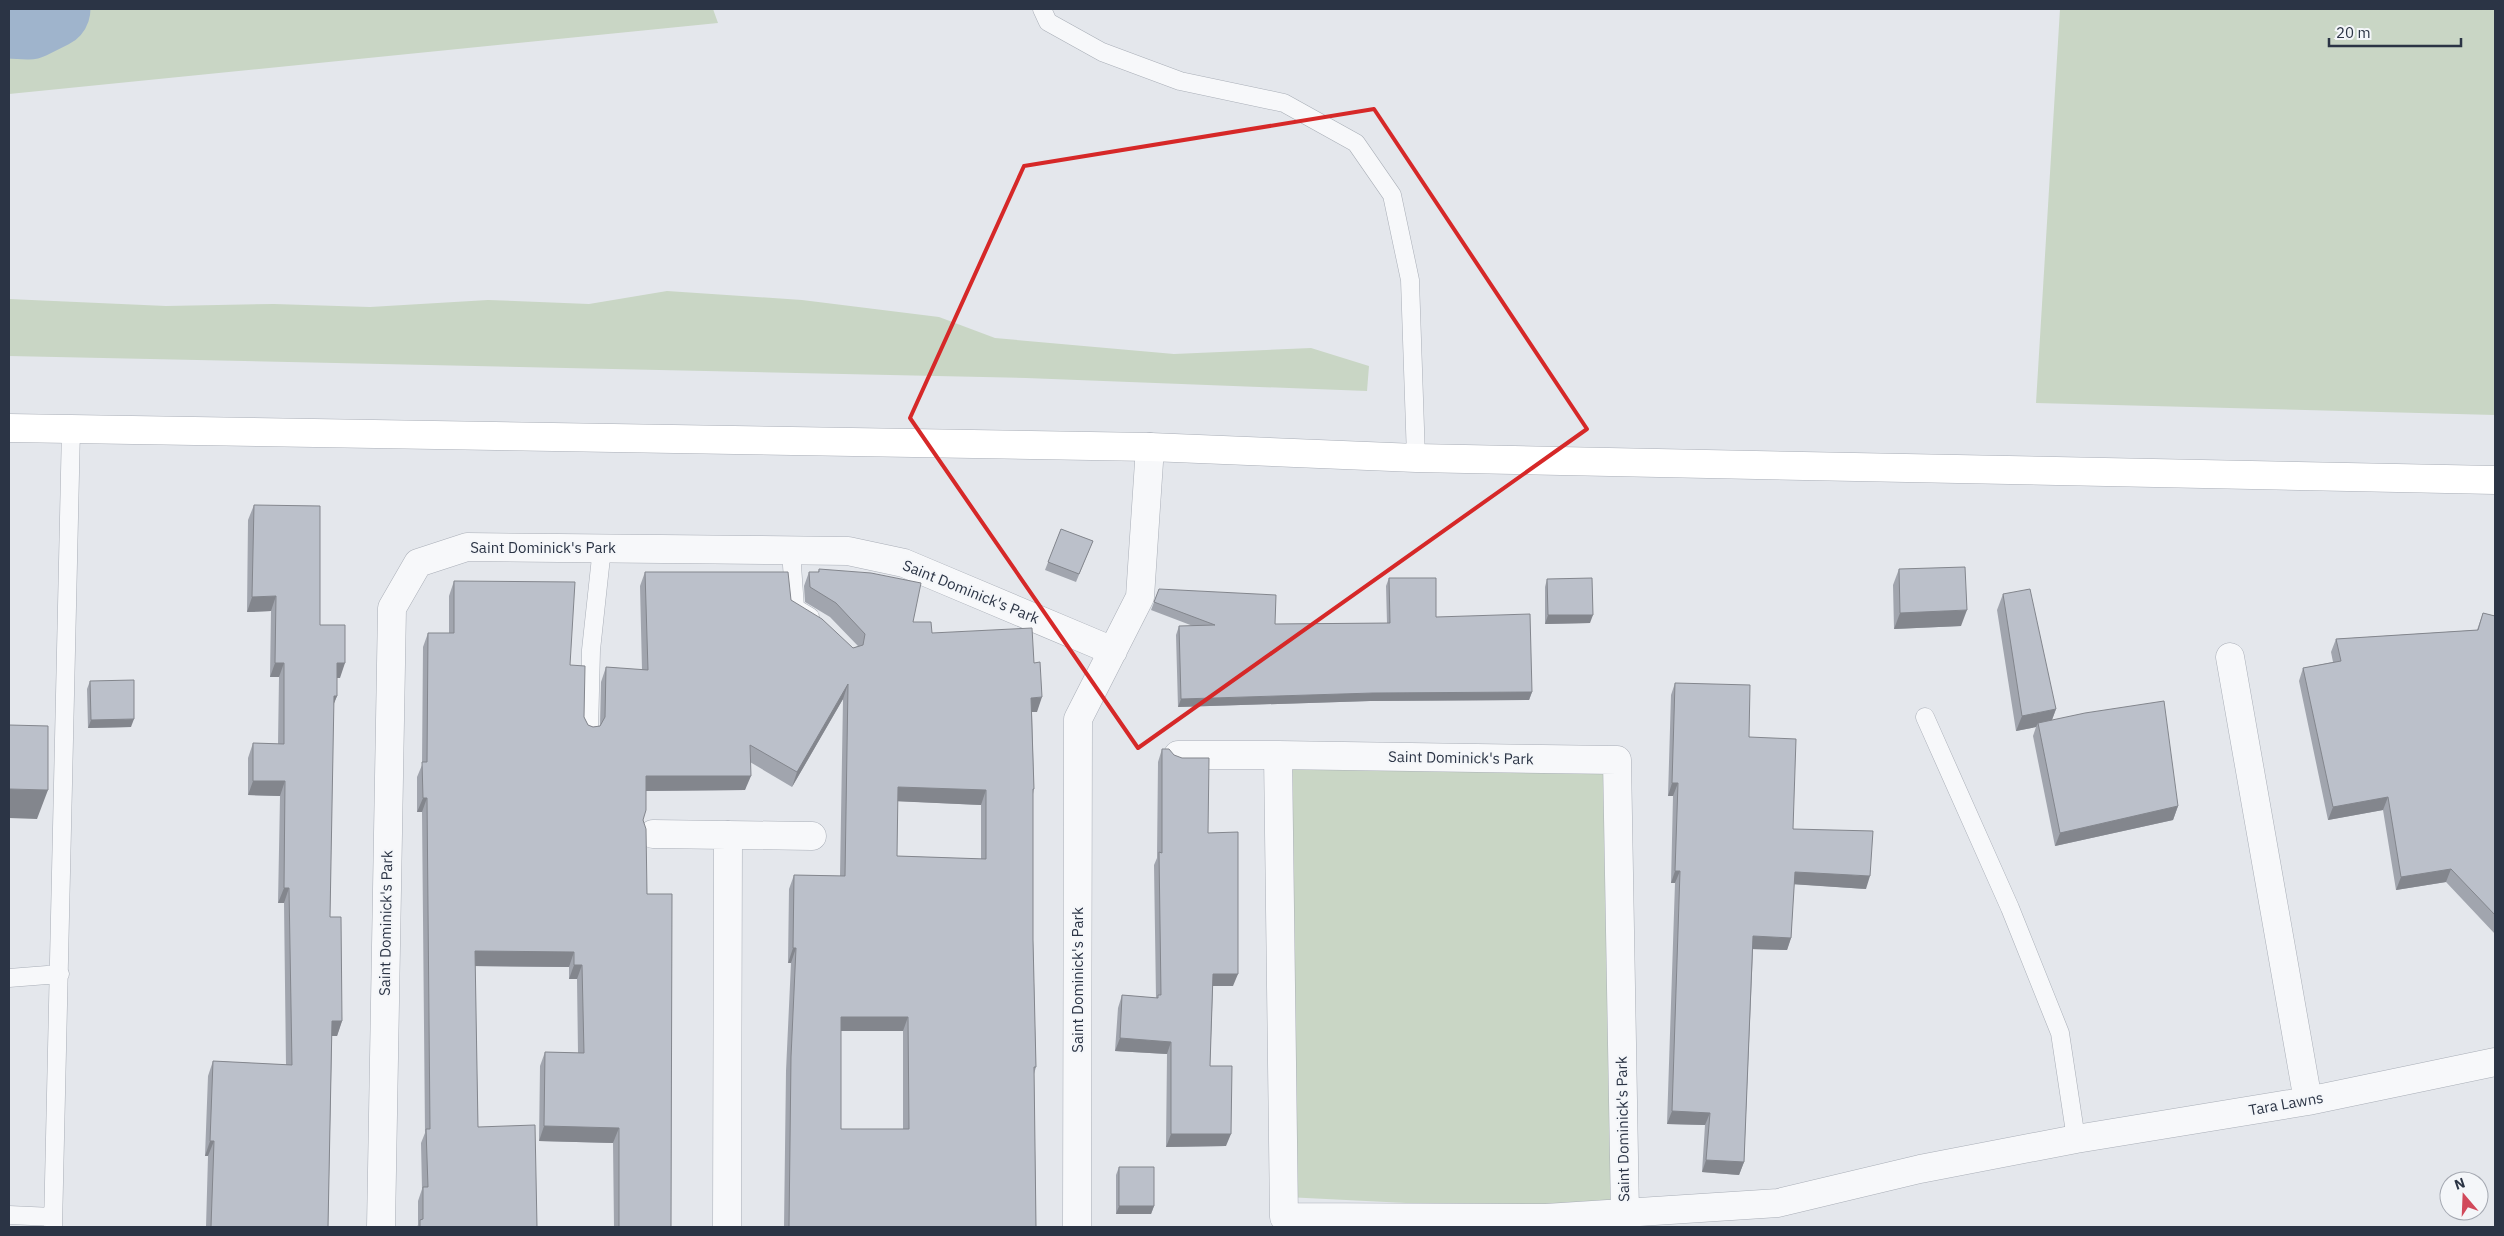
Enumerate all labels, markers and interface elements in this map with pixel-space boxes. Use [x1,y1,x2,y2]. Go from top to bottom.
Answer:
scale bar [2329,15,2462,47]
text: 20 m [2336,23,2371,42]
street label: Saint Dominick's Park [470,538,616,557]
street label: Saint Dominick's Park [900,555,1042,628]
street label: Saint Dominick's Park [1388,747,1534,768]
street label: Saint Dominick's Park [375,850,396,996]
street label: Saint Dominick's Park [1068,907,1087,1053]
street label: Saint Dominick's Park [1612,1056,1633,1202]
street label: Tara Lawns [2247,1088,2325,1119]
north arrow [2439,1171,2489,1221]
text: N [2452,1174,2467,1194]

